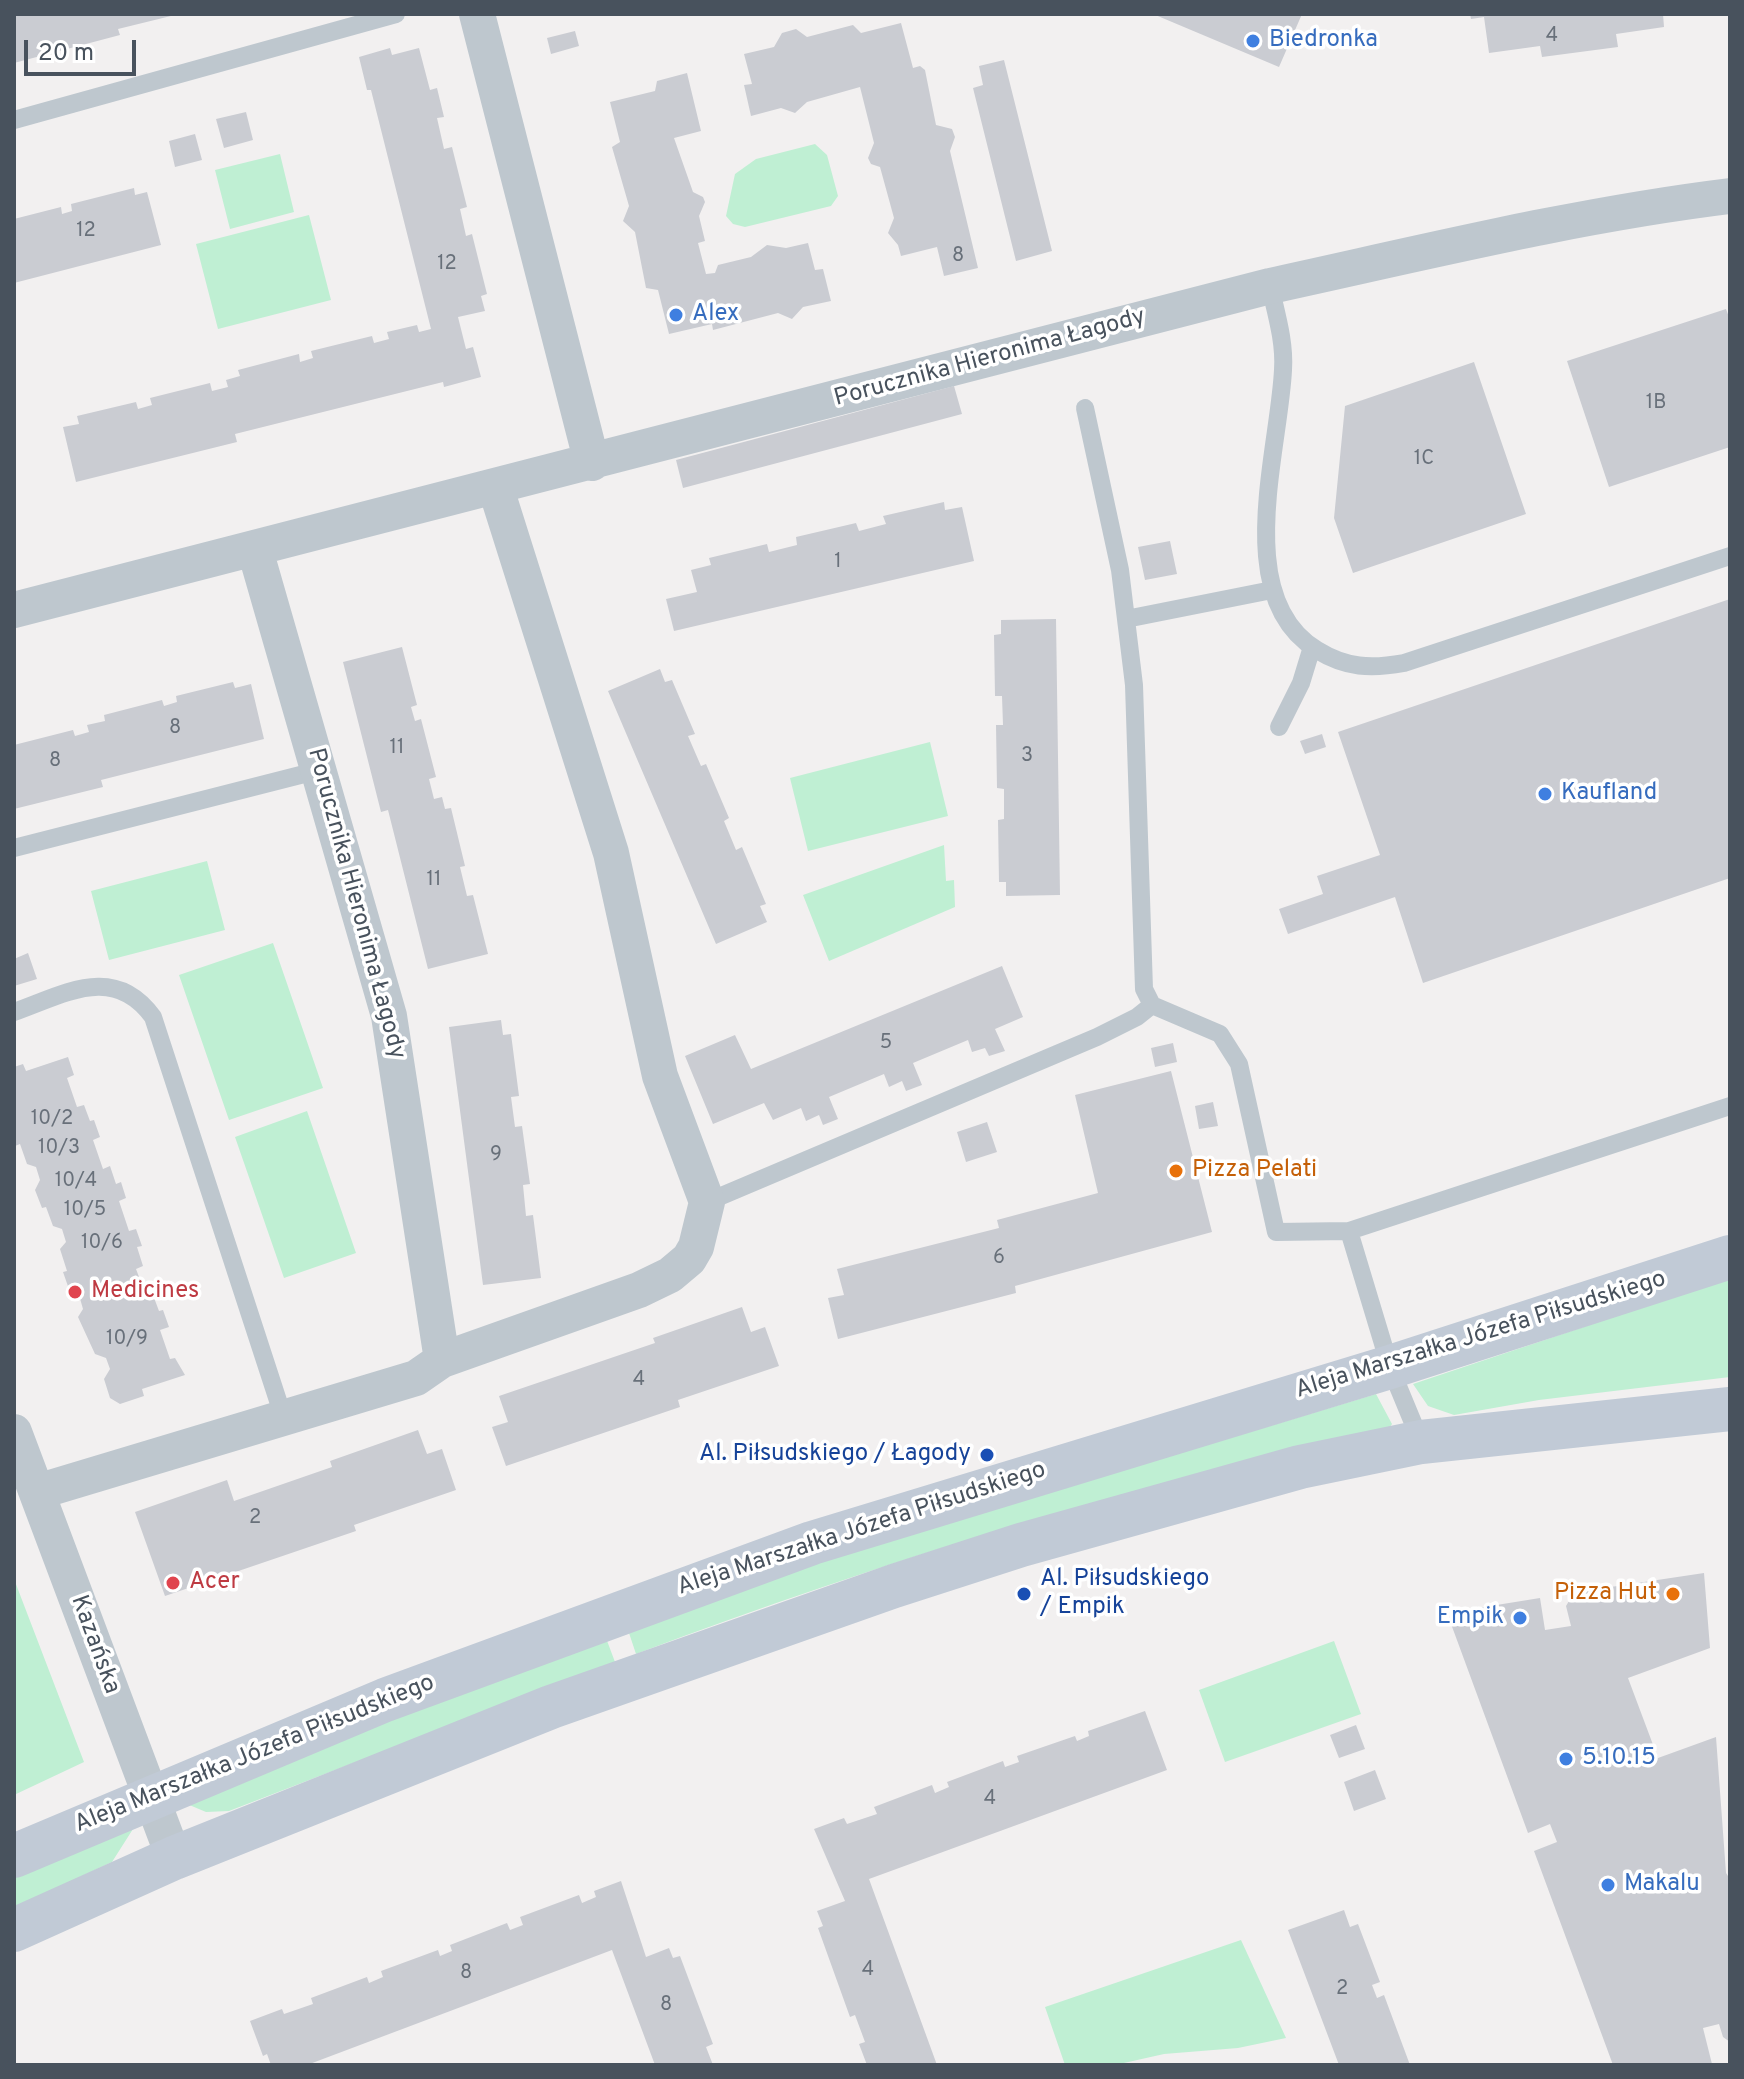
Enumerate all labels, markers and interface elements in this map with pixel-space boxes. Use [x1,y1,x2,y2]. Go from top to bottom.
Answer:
scale bar [28,24,140,74]
house number: 4 [1546,25,1558,49]
place label: Biedronka [1269,27,1378,55]
marker: Biedronka [1244,32,1262,50]
text: 20 m [38,39,94,69]
house number: 12 [76,220,96,244]
house number: 8 [952,245,964,269]
house number: 12 [437,253,457,277]
place label: Alex [692,301,739,329]
street label: Porucznika Hieronima Łagody [831,304,1149,414]
marker: Alex [667,306,685,324]
house number: 1B [1646,392,1666,416]
house number: 1C [1414,448,1434,472]
house number: 1 [834,551,842,575]
house number: 8 [169,717,181,741]
house number: 11 [390,737,404,761]
street label: Porucznika Hieronima Łagody [300,745,410,1063]
house number: 3 [1021,745,1033,769]
house number: 8 [49,750,61,774]
place label: Kaufland [1561,780,1657,808]
marker: Kaufland [1536,785,1554,803]
house number: 11 [427,869,441,893]
house number: 5 [880,1032,892,1056]
house number: 10/2 [31,1108,73,1132]
house number: 10/3 [38,1137,80,1161]
house number: 9 [490,1144,502,1168]
place label: Pizza Pelati [1192,1157,1317,1185]
marker: Pizza Pelati [1167,1162,1185,1180]
house number: 10/4 [55,1170,97,1194]
house number: 10/5 [64,1199,106,1223]
house number: 10/6 [81,1232,123,1256]
house number: 6 [993,1247,1005,1271]
street label: Aleja Marszałka Józefa Piłsudskiego [1292,1266,1670,1406]
place label: Medicines [91,1278,199,1306]
marker: Medicines [66,1283,84,1301]
house number: 10/9 [106,1328,148,1352]
house number: 4 [633,1369,645,1393]
place label: Al. Piłsudskiego / Łagody [699,1441,971,1469]
marker: Al. Piłsudskiego / Łagody [978,1446,996,1464]
street label: Aleja Marszałka Józefa Piłsudskiego [674,1457,1050,1603]
house number: 2 [249,1507,261,1531]
place label: Al. Piłsudskiego / Empik [1040,1566,1209,1622]
place label: Acer [189,1569,240,1597]
marker: Acer [164,1574,182,1592]
place label: Pizza Hut [1554,1580,1657,1608]
marker: Al. Piłsudskiego / Empik [1015,1585,1033,1603]
marker: Pizza Hut [1664,1585,1682,1603]
street label: Kazańska [63,1592,125,1698]
place label: Empik [1437,1604,1504,1632]
marker: Empik [1511,1609,1529,1627]
street label: Aleja Marszałka Józefa Piłsudskiego [71,1669,439,1841]
place label: 5.10.15 [1582,1745,1656,1773]
marker: 5.10.15 [1557,1750,1575,1768]
house number: 4 [984,1788,996,1812]
place label: Makalu [1624,1871,1700,1899]
marker: Makalu [1599,1876,1617,1894]
house number: 4 [862,1959,874,1983]
house number: 8 [460,1962,472,1986]
house number: 2 [1336,1978,1348,2002]
house number: 8 [660,1994,672,2018]

